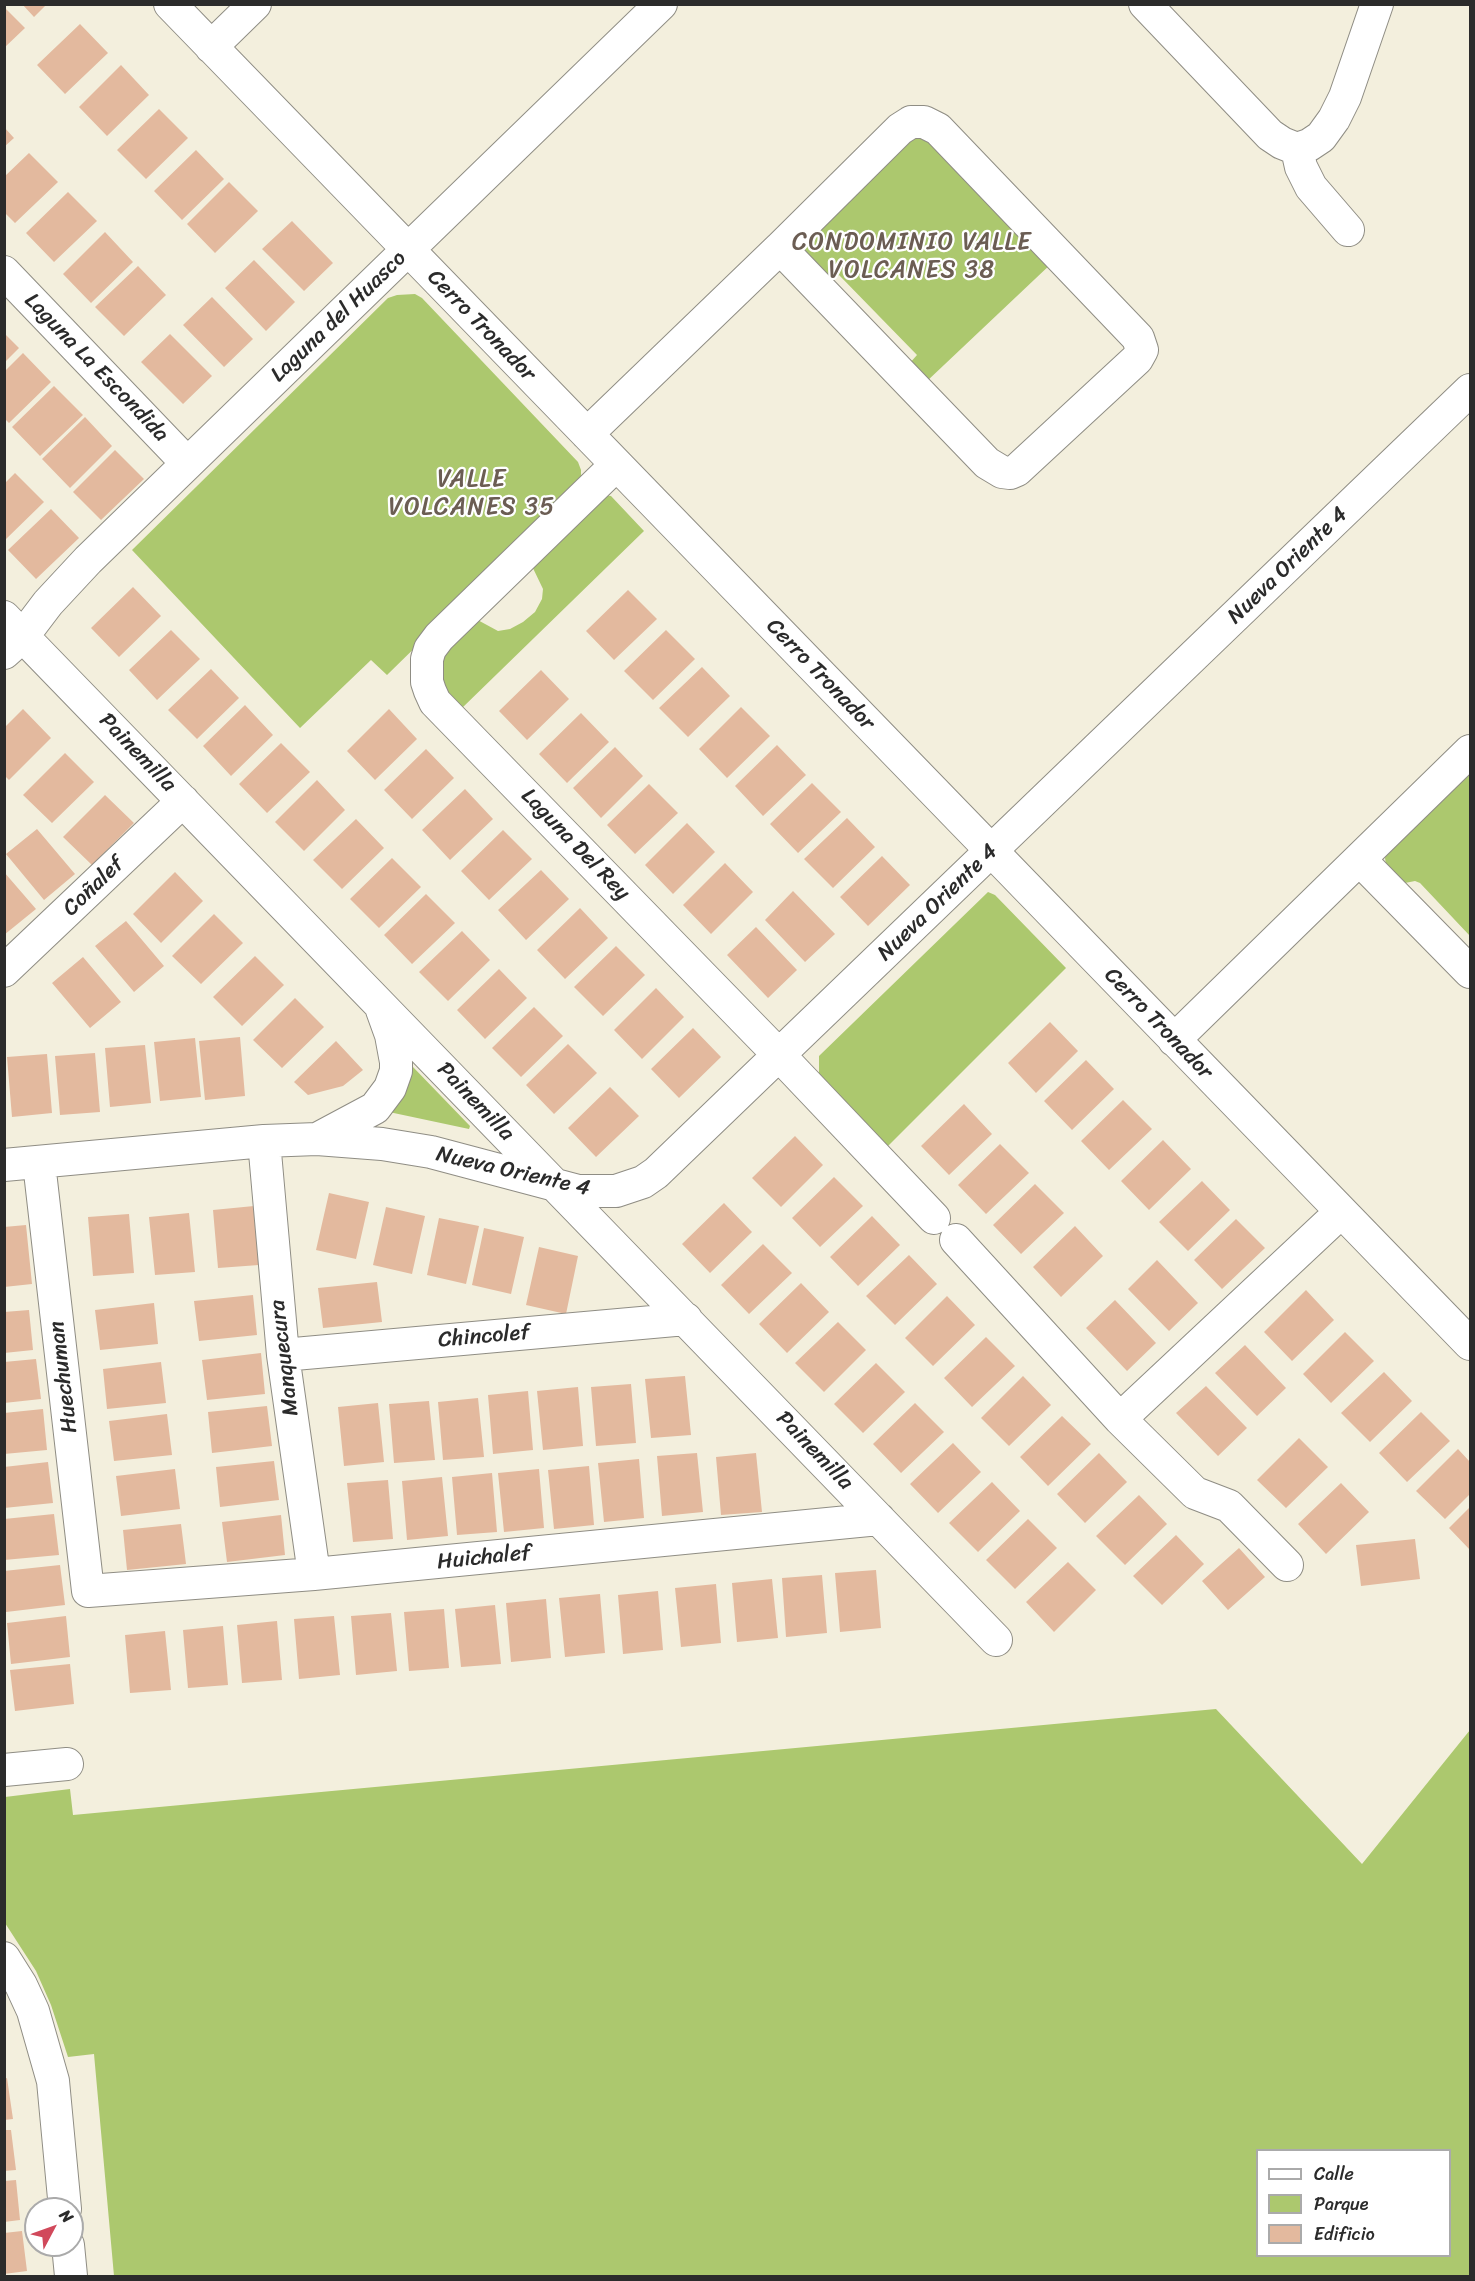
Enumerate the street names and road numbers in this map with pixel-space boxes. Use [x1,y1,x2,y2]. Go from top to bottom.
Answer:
street label: Laguna del Huasco [266,246,412,388]
street label: Cerro Tronador [421,265,541,387]
street label: Laguna La Escondida [18,288,174,448]
street label: Nueva Oriente 4 [1222,502,1354,630]
street label: Cerro Tronador [760,614,880,736]
street label: Painemilla [93,708,181,798]
street label: Laguna Del Rey [515,784,635,906]
street label: Nueva Oriente 4 [872,839,1004,967]
street label: Coñalef [58,852,130,922]
street label: Cerro Tronador [1098,963,1218,1085]
street label: Painemilla [431,1057,519,1147]
street label: Nueva Oriente 4 [434,1142,592,1202]
street label: Manquecura [265,1298,305,1418]
street label: Huechuman [44,1319,84,1435]
street label: Chincolef [437,1320,531,1354]
street label: Painemilla [770,1406,858,1496]
street label: Huichalef [436,1540,532,1576]

